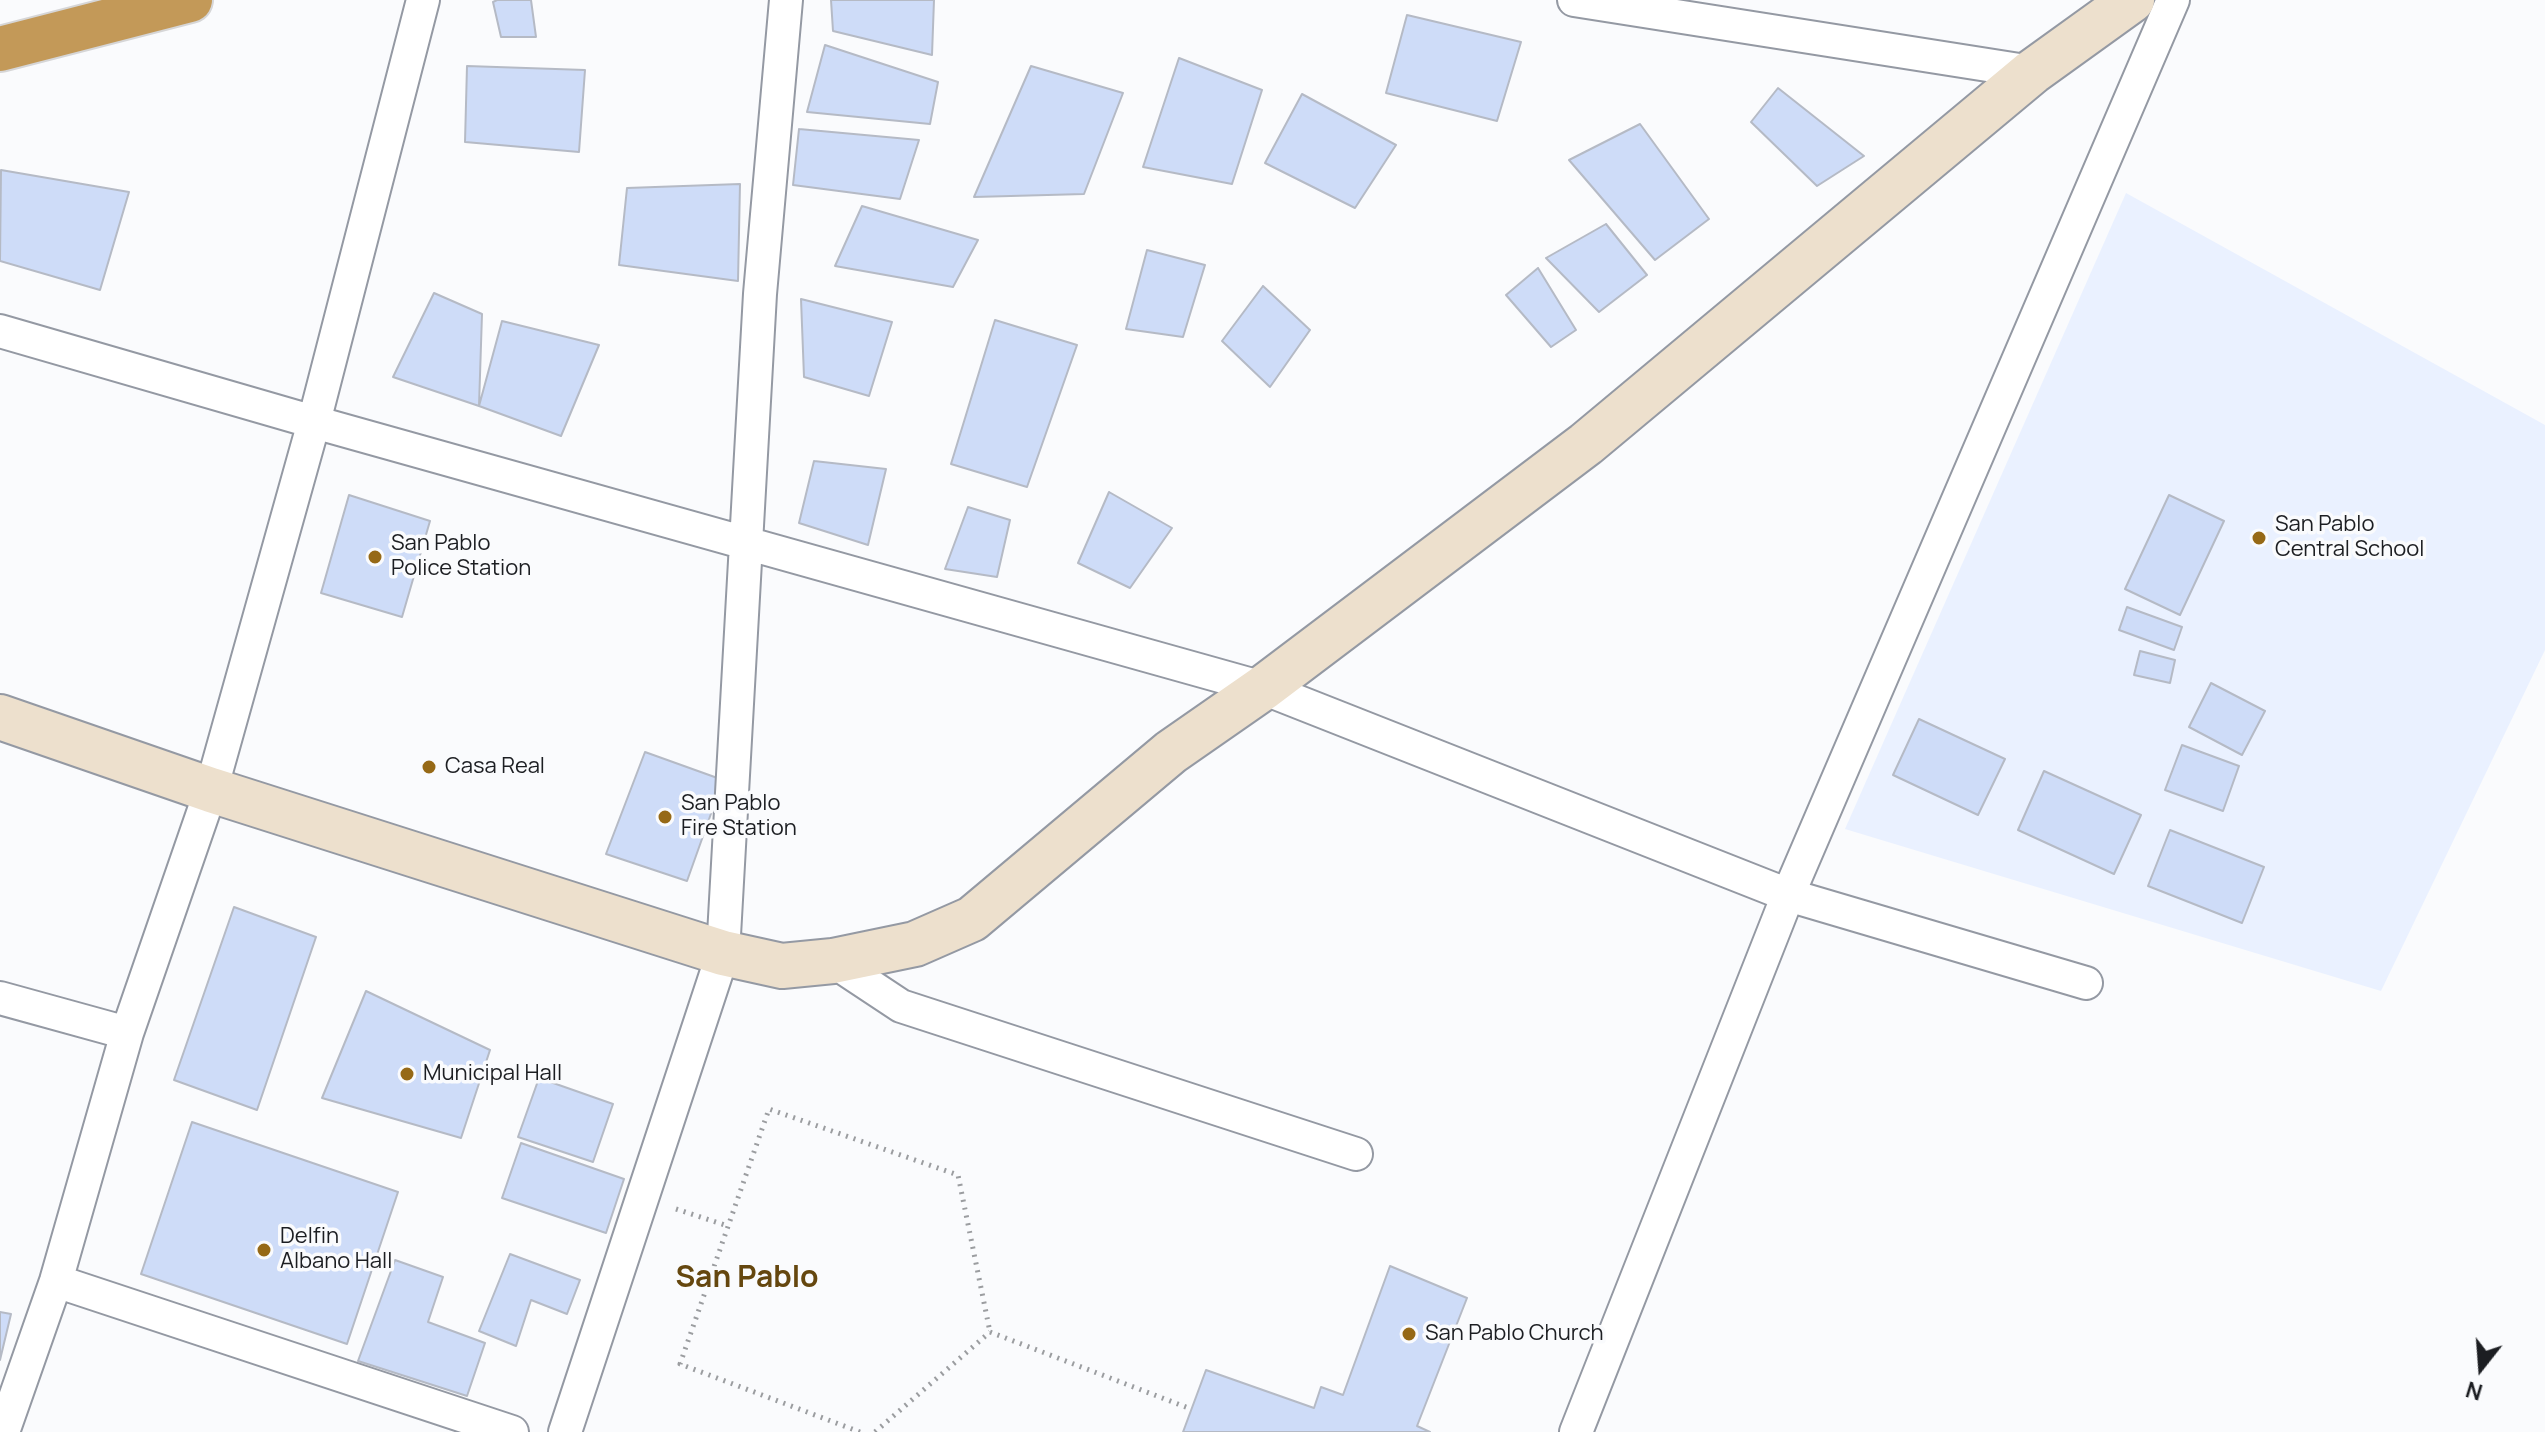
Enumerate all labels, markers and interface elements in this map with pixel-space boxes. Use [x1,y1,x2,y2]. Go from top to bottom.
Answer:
place label: San Pablo Central School [2275,512,2424,564]
marker: San Pablo Central School [2250,529,2268,547]
place label: San Pablo Police Station [391,531,531,582]
marker: San Pablo Police Station [366,548,384,566]
place label: Casa Real [445,754,545,780]
marker: Casa Real [420,758,438,776]
place label: San Pablo Fire Station [681,791,797,842]
marker: San Pablo Fire Station [656,808,674,826]
place label: Municipal Hall [423,1061,562,1087]
marker: Municipal Hall [398,1065,416,1083]
place label: Delfin Albano Hall [280,1224,392,1276]
marker: Delfin Albano Hall [255,1241,273,1259]
district label: San Pablo [675,1261,819,1297]
place label: San Pablo Church [1425,1321,1604,1347]
marker: San Pablo Church [1400,1325,1418,1343]
north arrow [2441,1328,2521,1408]
text: N [2462,1374,2486,1408]

